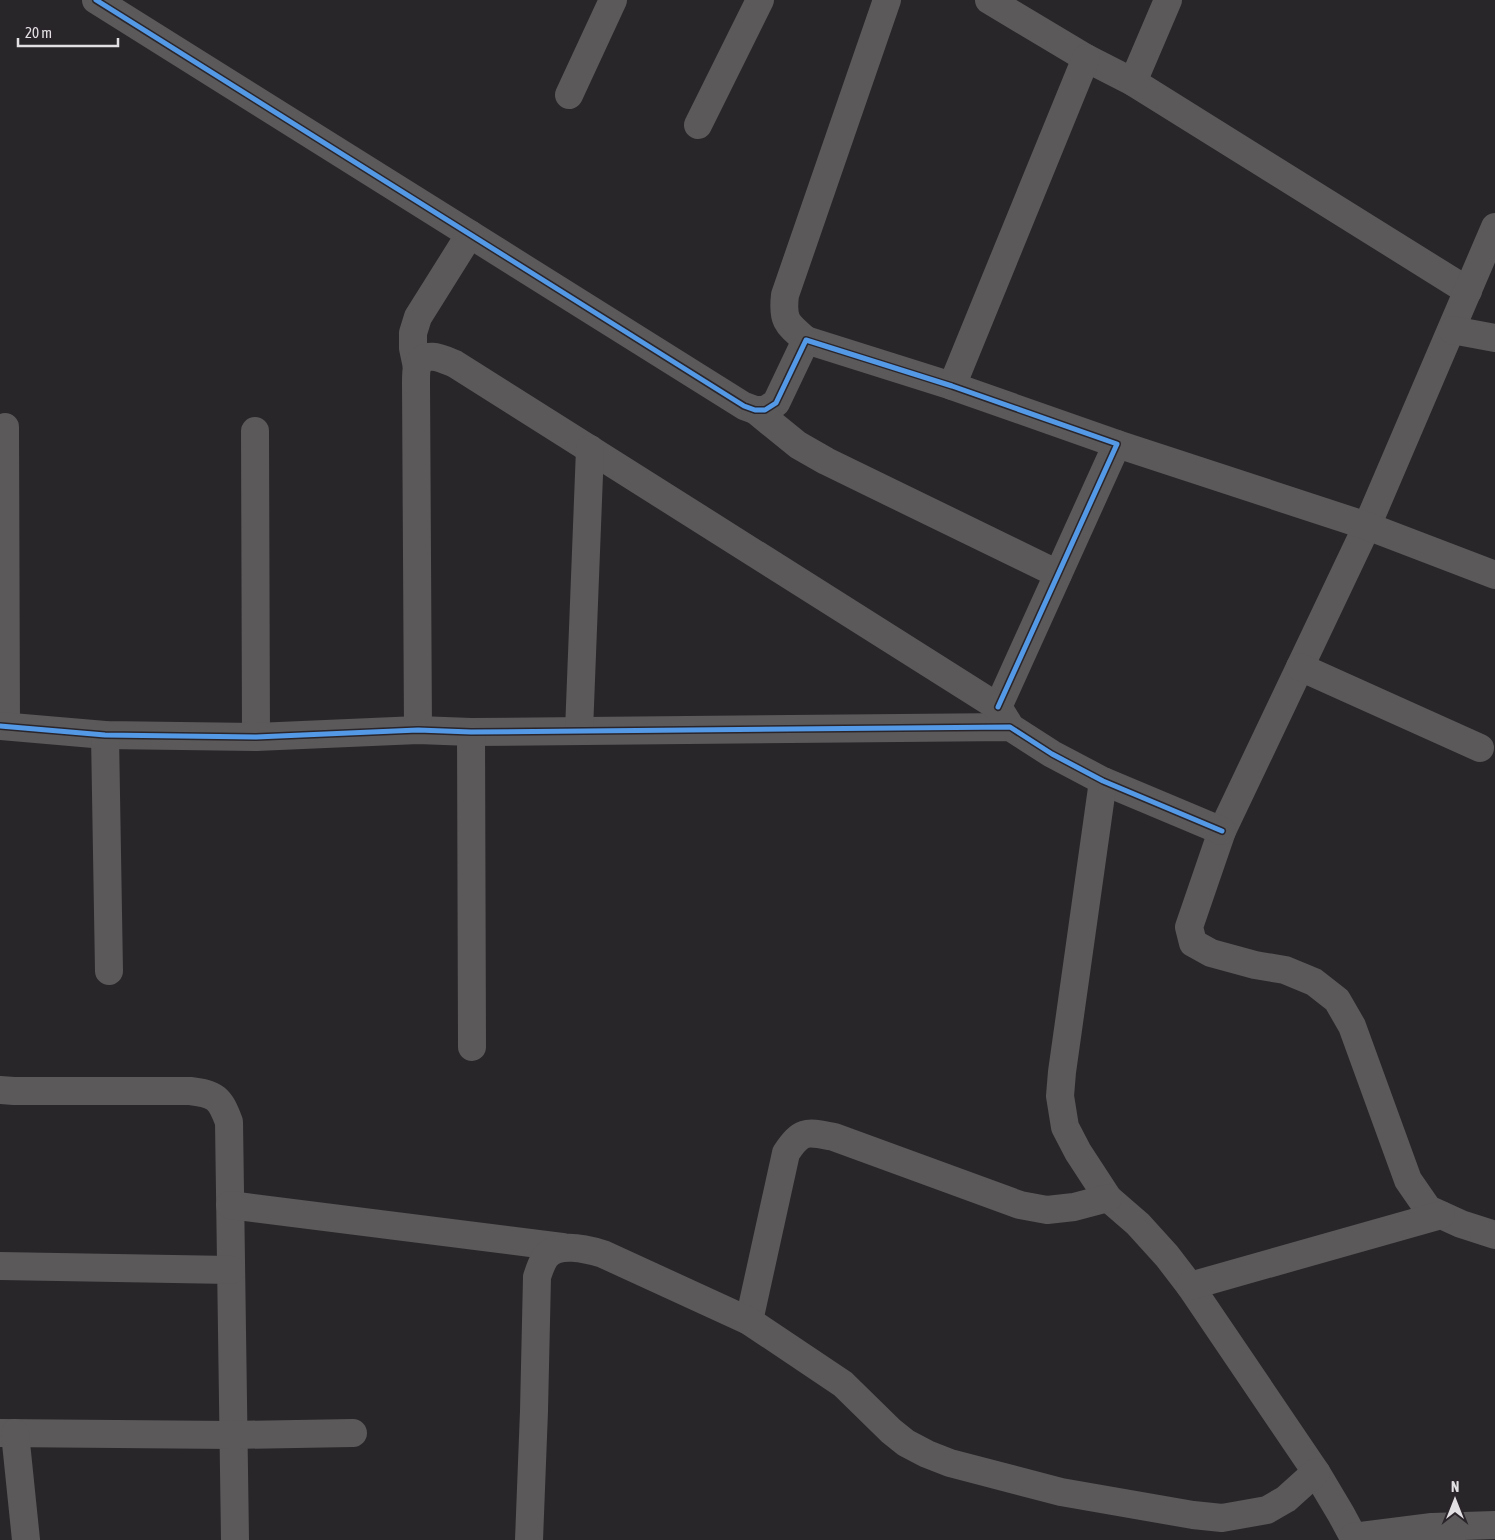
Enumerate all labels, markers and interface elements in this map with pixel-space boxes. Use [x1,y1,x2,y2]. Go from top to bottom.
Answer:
scale bar [18,15,118,47]
text: 20 m [25,24,52,41]
north arrow [1430,1475,1480,1525]
text: N [1451,1479,1459,1495]

